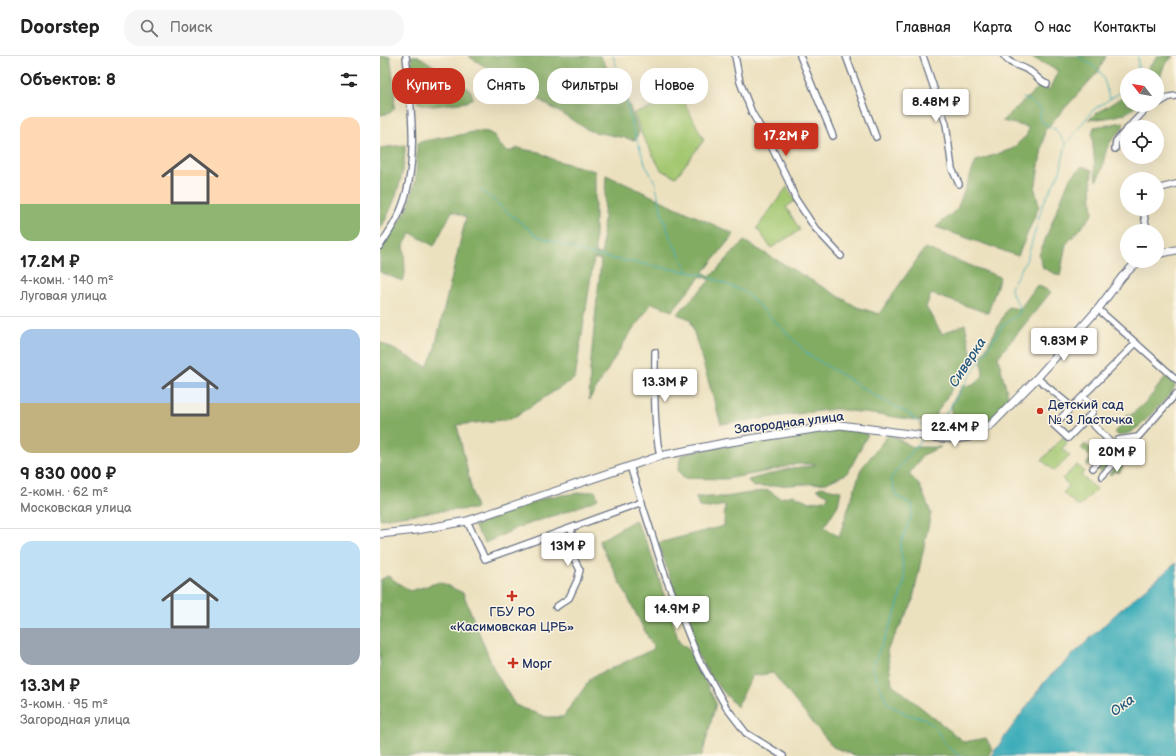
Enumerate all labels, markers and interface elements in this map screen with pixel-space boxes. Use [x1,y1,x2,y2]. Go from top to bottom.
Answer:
search box [124,10,404,46]
text: Doorstep [20,16,100,39]
icon: search [138,17,160,39]
text: Поиск [170,18,213,37]
text: Главная [896,19,951,36]
text: Карта [973,19,1012,36]
text: О нас [1034,19,1071,36]
text: Контакты [1093,19,1156,36]
chip: Купить [392,68,465,104]
chip: Снять [473,68,539,104]
chip: Фильтры [547,68,632,104]
chip: Новое [640,68,708,104]
north arrow [1120,68,1164,112]
map controls [1120,68,1164,268]
icon: filters [338,69,360,91]
text: Объектов: 8 [20,70,116,90]
pin: 8.48M ₽ [899,89,973,123]
text: 8.48M ₽ [912,94,960,110]
button: locate [1120,120,1164,164]
pin: 17.2M ₽ [749,123,823,157]
text: 17.2M ₽ [763,128,809,144]
icon: home [154,143,226,215]
button: + [1120,172,1164,216]
button: − [1120,224,1164,268]
text: 17.2M ₽ [20,252,80,272]
text: 4-комн. · 140 m² [20,272,114,288]
text: Луговая улица [20,288,107,304]
pin: 9.83M ₽ [1027,328,1101,362]
text: 9.83M ₽ [1040,333,1088,349]
water label: Сиверка [945,334,990,390]
icon: home [154,355,226,427]
pin: 13.3M ₽ [628,369,702,403]
text: 13.3M ₽ [642,374,688,390]
place label: Детский сад № 3 Ласточка [1048,397,1133,428]
marker: Детский сад № 3 Ласточка [1035,406,1045,416]
street label: Загородная улица [733,408,845,438]
pin: 22.4M ₽ [918,414,992,448]
text: 22.4M ₽ [931,419,979,435]
pin: 20M ₽ [1089,439,1145,473]
text: 20M ₽ [1098,444,1136,460]
text: 9 830 000 ₽ [20,464,116,484]
text: 2-комн. · 62 m² [20,484,108,500]
text: Московская улица [20,500,132,516]
pin: 13M ₽ [540,533,596,567]
text: 13M ₽ [550,538,586,554]
icon: home [154,567,226,639]
marker: ГБУ РО «Касимовская ЦРБ» [506,590,518,602]
pin: 14.9M ₽ [640,596,714,630]
text: 14.9M ₽ [654,601,700,617]
place label: ГБУ РО «Касимовская ЦРБ» [450,604,574,635]
place label: Морг [522,656,552,672]
marker: Морг [507,657,519,669]
text: 13.3M ₽ [20,676,80,696]
water label: Ока [1107,691,1138,720]
text: 3-комн. · 95 m² [20,696,108,712]
text: Загородная улица [20,712,130,728]

